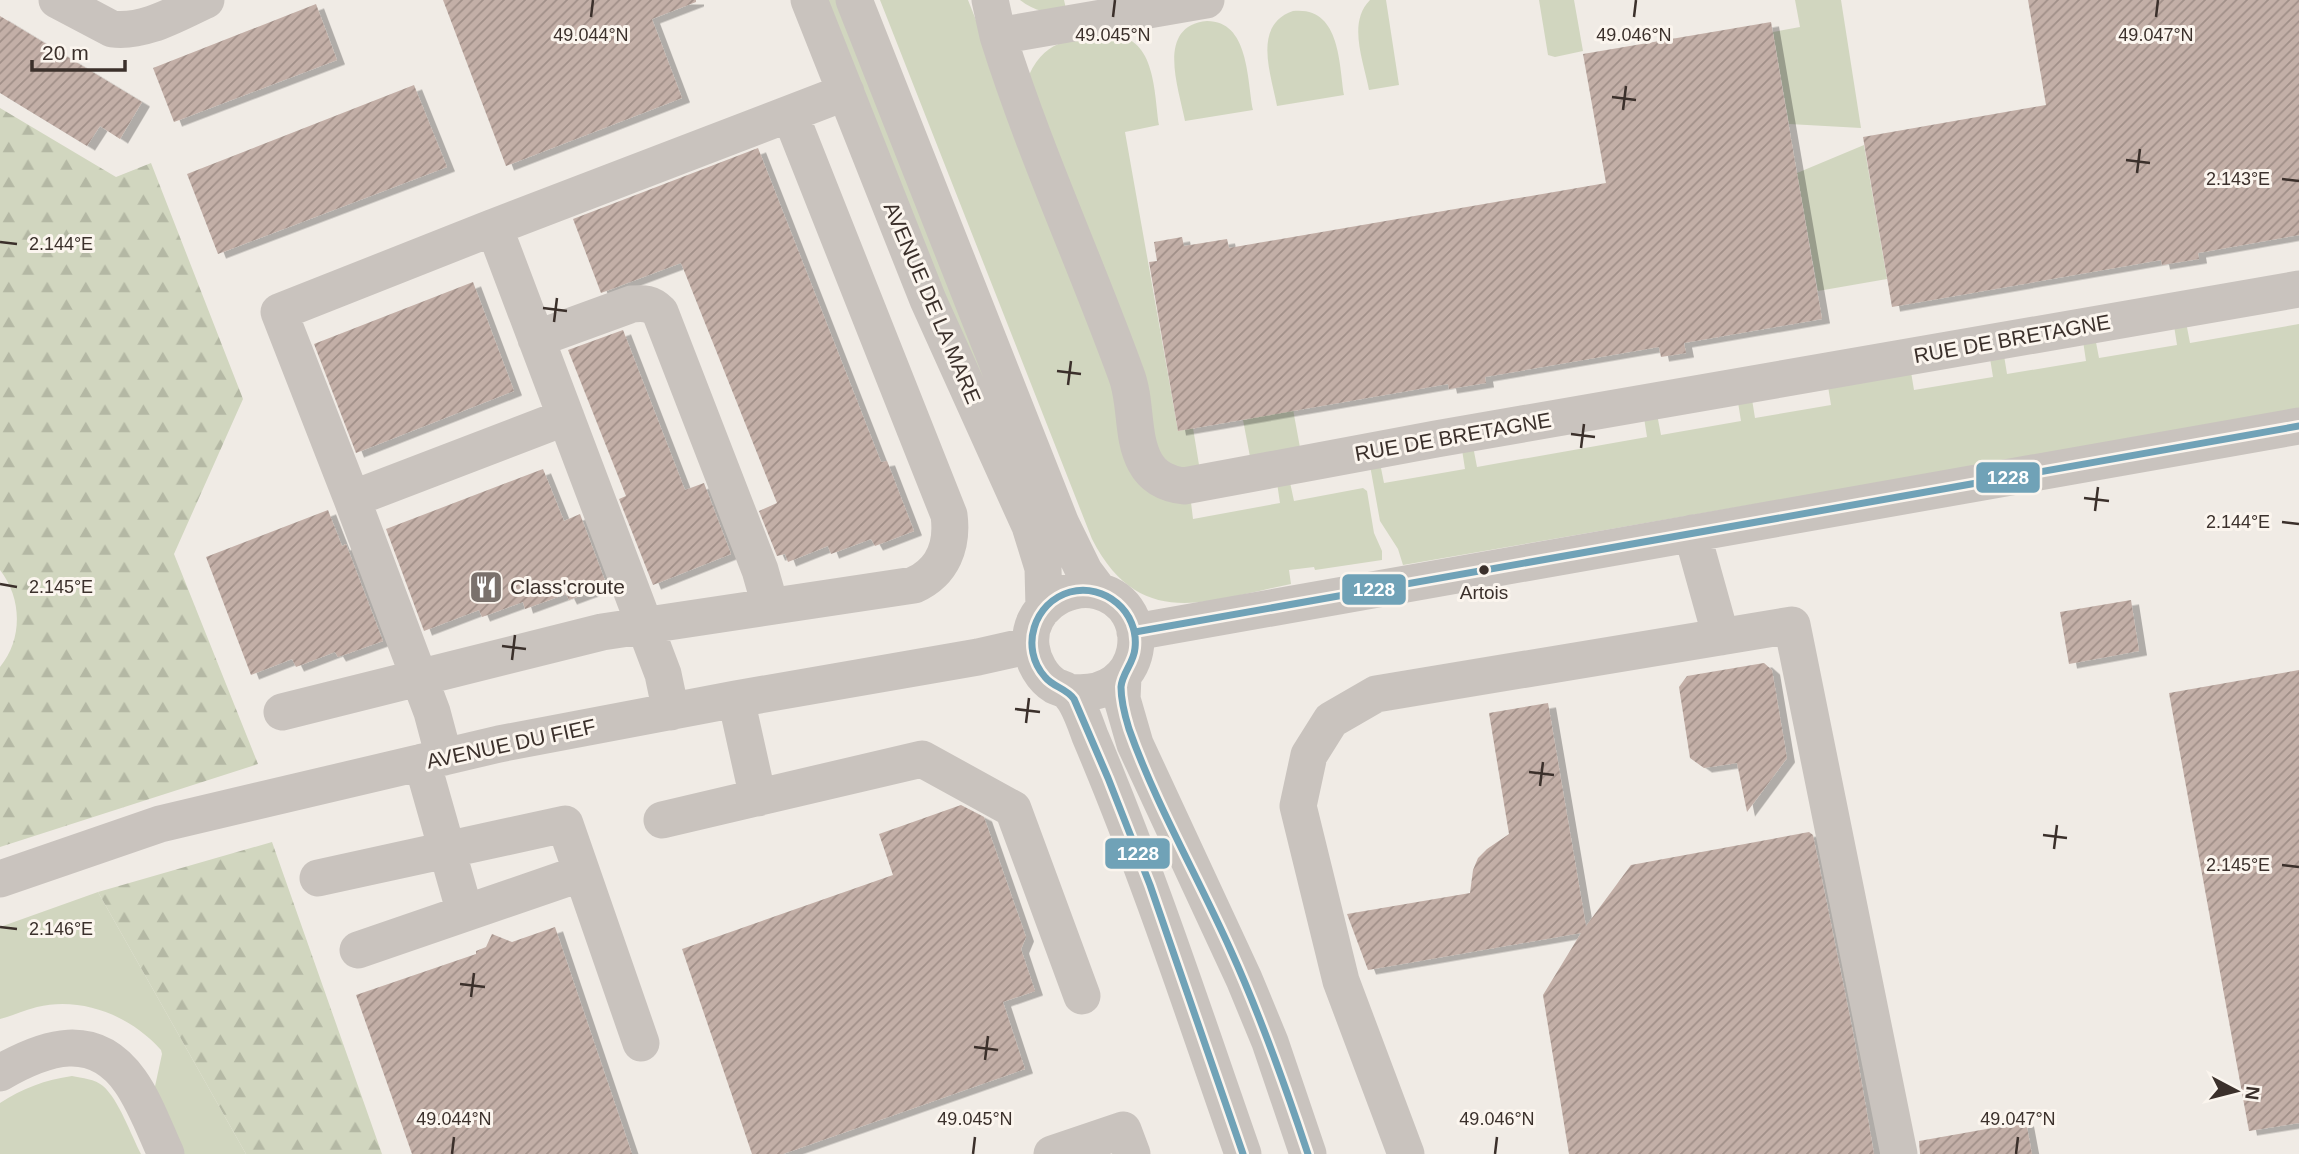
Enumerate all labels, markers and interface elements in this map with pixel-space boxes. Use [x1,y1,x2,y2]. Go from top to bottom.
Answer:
text: 49.044°N [553,25,629,45]
text: 49.045°N [1075,25,1151,45]
text: 49.046°N [1596,25,1672,45]
text: 49.047°N [2118,25,2194,45]
scale bar [32,28,124,72]
text: 20 m [42,41,89,64]
text: 2.143°E [2206,169,2270,189]
street label: AVENUE DE LA MARE [880,199,985,407]
text: 2.144°E [29,234,93,254]
street label: RUE DE BRETAGNE [1912,310,2112,367]
street label: RUE DE BRETAGNE [1353,408,1553,465]
line badge: 1228 [1975,461,2041,494]
text: 1228 [1987,467,2029,488]
text: 2.144°E [2206,512,2270,532]
marker: Artois [1477,563,1491,577]
restaurant icon: Class'croute [467,568,505,606]
line badge: 1228 [1341,573,1407,606]
place label: Class'croute [510,575,625,598]
text: 2.145°E [29,577,93,597]
text: 1228 [1353,579,1395,600]
place label: Artois [1460,582,1508,603]
street label: AVENUE DU FIEF [424,714,598,773]
line badge: 1228 [1104,837,1171,870]
text: 1228 [1117,843,1159,864]
text: 2.145°E [2206,855,2270,875]
text: 2.146°E [29,919,93,939]
north arrow [2201,1056,2271,1126]
text: N [2241,1085,2264,1101]
text: 49.044°N [416,1109,492,1129]
text: 49.045°N [937,1109,1013,1129]
text: 49.046°N [1459,1109,1535,1129]
text: 49.047°N [1980,1109,2056,1129]

